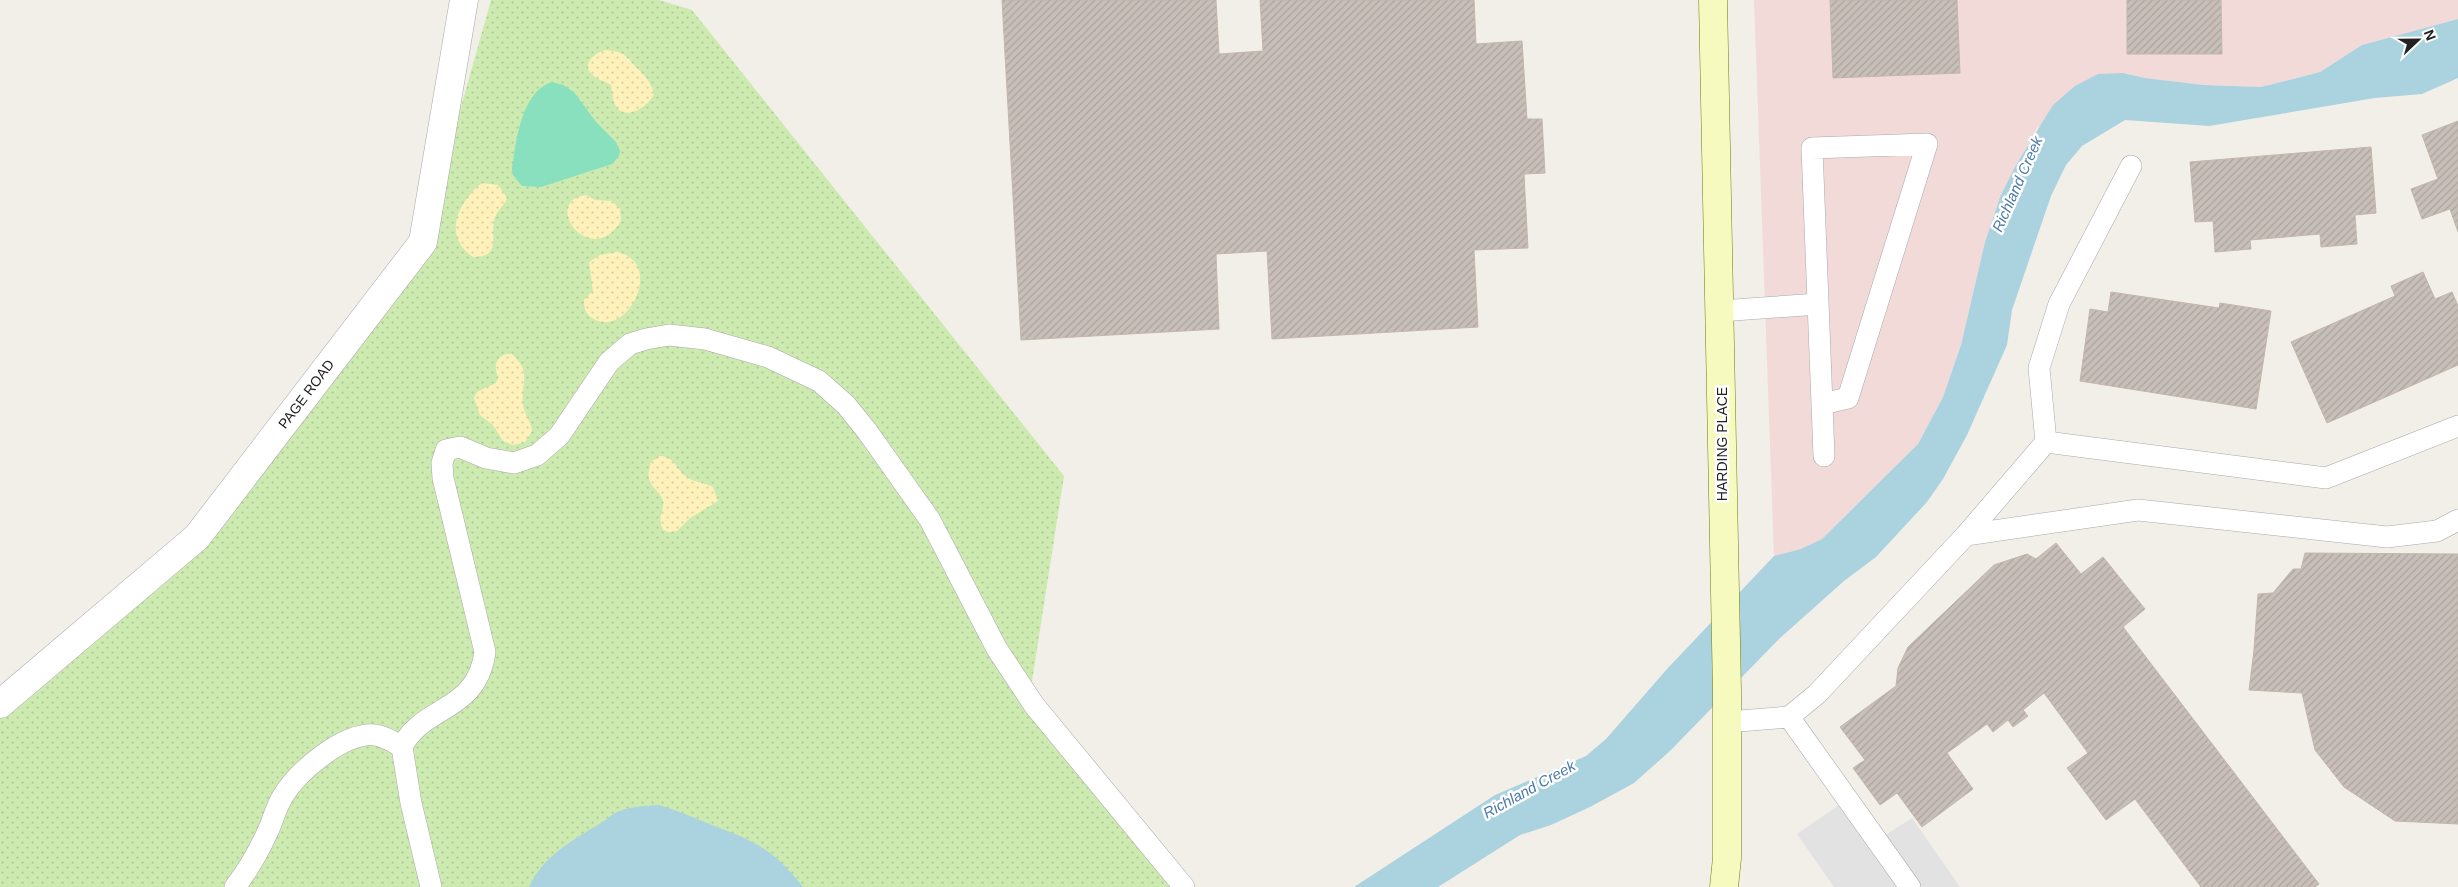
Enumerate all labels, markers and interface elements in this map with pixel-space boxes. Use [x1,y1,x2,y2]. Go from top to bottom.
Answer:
north arrow [2393,15,2443,65]
text: N [2421,27,2439,43]
water label: Richland Creek [1988,132,2046,234]
street label: PAGE ROAD [275,356,337,432]
street label: HARDING PLACE [1714,387,1730,501]
water label: Richland Creek [1480,756,1579,821]

